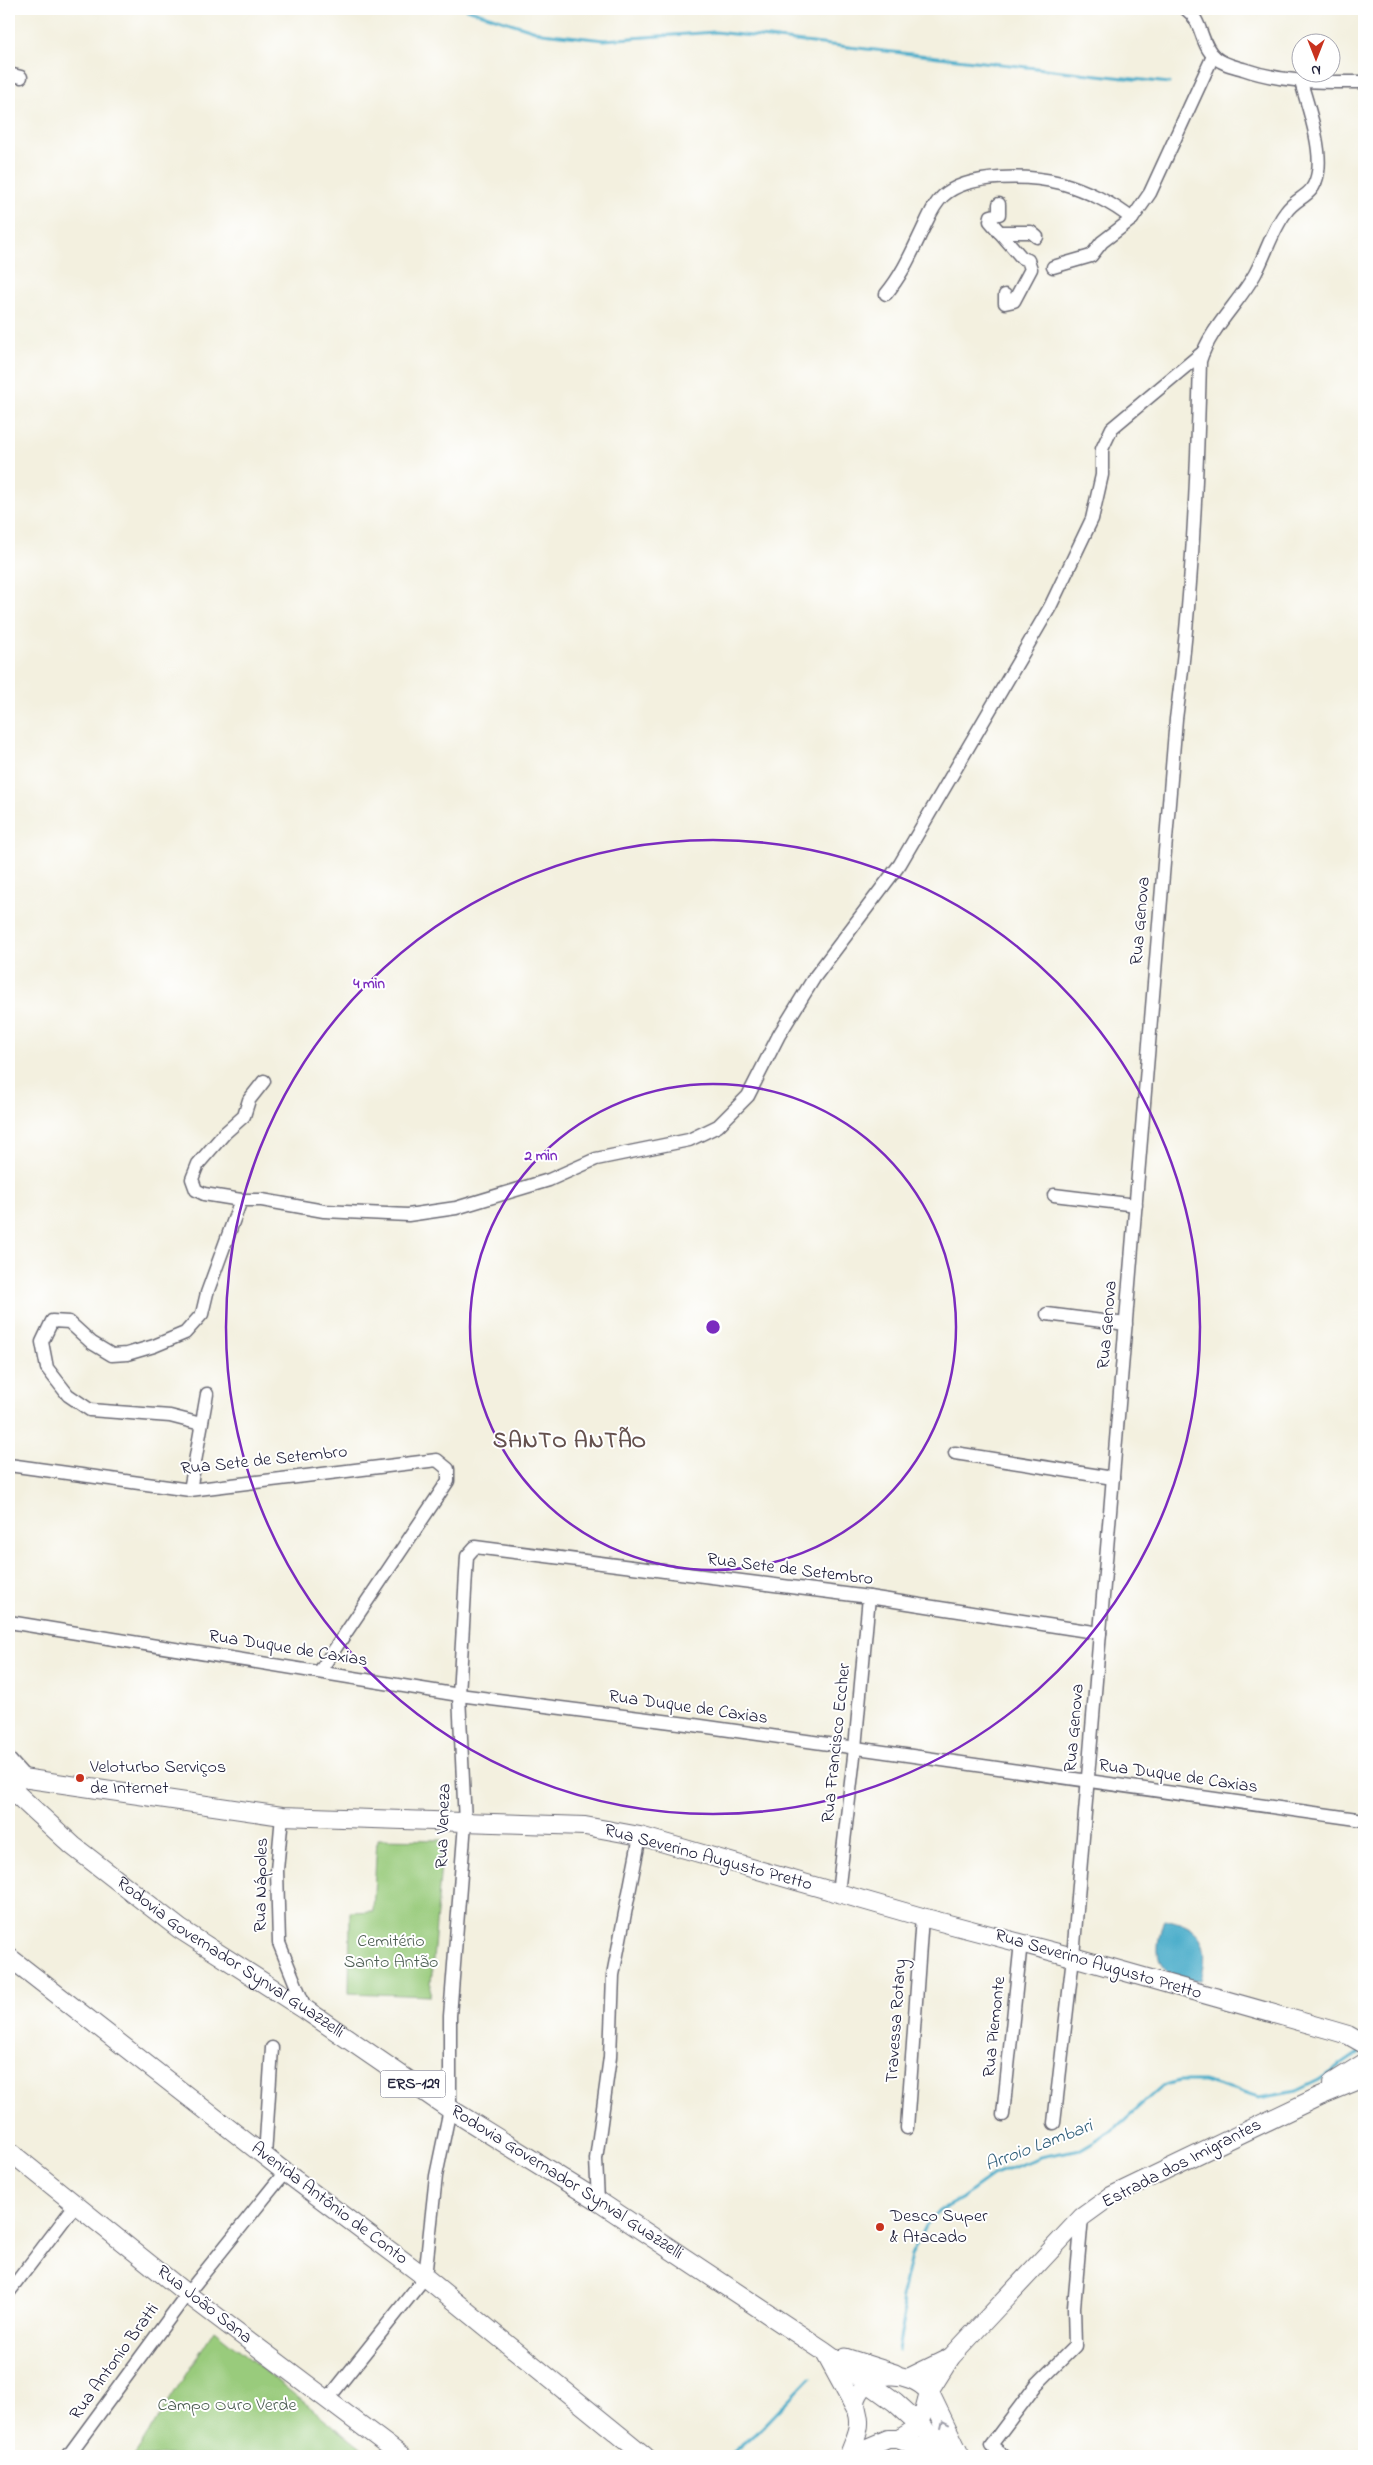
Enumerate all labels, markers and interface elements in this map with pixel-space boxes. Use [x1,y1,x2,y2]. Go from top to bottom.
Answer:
north arrow [1290,32,1340,82]
text: N [1311,59,1321,80]
street label: Rua Genova [1124,876,1158,966]
text: 4 min [352,973,385,995]
text: 2 min [524,1145,558,1167]
street label: Rua Genova [1091,1280,1125,1370]
centre of rings [704,1318,722,1336]
district label: SANTO ANTÃO [493,1426,647,1458]
street label: Rua Sete de Setembro [179,1439,349,1483]
street label: Rua Sete de Setembro [705,1547,875,1593]
street label: Rua Duque de Caxias [207,1624,369,1674]
street label: Rua Francisco Eccher [816,1662,858,1824]
street label: Rua Genova [1058,1683,1092,1773]
street label: Rua Duque de Caxias [607,1684,769,1732]
street label: Rua Duque de Caxias [1097,1753,1259,1801]
place label: Veloturbo Serviços de Internet [89,1755,226,1802]
marker: Veloturbo Serviços de Internet [74,1772,86,1784]
street label: Rua Veneza [430,1783,458,1869]
street label: Rua Severino Augusto Pretto [601,1818,815,1899]
street label: Rua Nápoles [248,1838,276,1932]
street label: Rodovia Governador Synval Guazzelli [110,1871,349,2045]
street label: Rua Severino Augusto Pretto [991,1923,1205,2008]
park label: Cemitério Santo Antão [344,1929,438,1976]
street label: Travessa Rotary [880,1958,914,2084]
street label: Rua Piemonte [977,1974,1013,2079]
road number: ERS-129 [380,2070,446,2098]
street label: Rodovia Governador Synval Guazzelli [445,2099,688,2267]
street label: Estrada dos Imigrantes [1098,2112,1267,2216]
water label: Arroio Lambari [981,2113,1098,2179]
street label: Avenida Antônio de Conto [245,2136,413,2272]
place label: Desco Super & Atacado [889,2204,988,2251]
marker: Desco Super & Atacado [874,2221,886,2233]
street label: Rua João Sana [151,2259,257,2351]
street label: Rua Antonio Bratti [64,2298,166,2426]
park label: Campo Ouro Verde [157,2393,297,2419]
one-way arrow [940,2420,951,2429]

